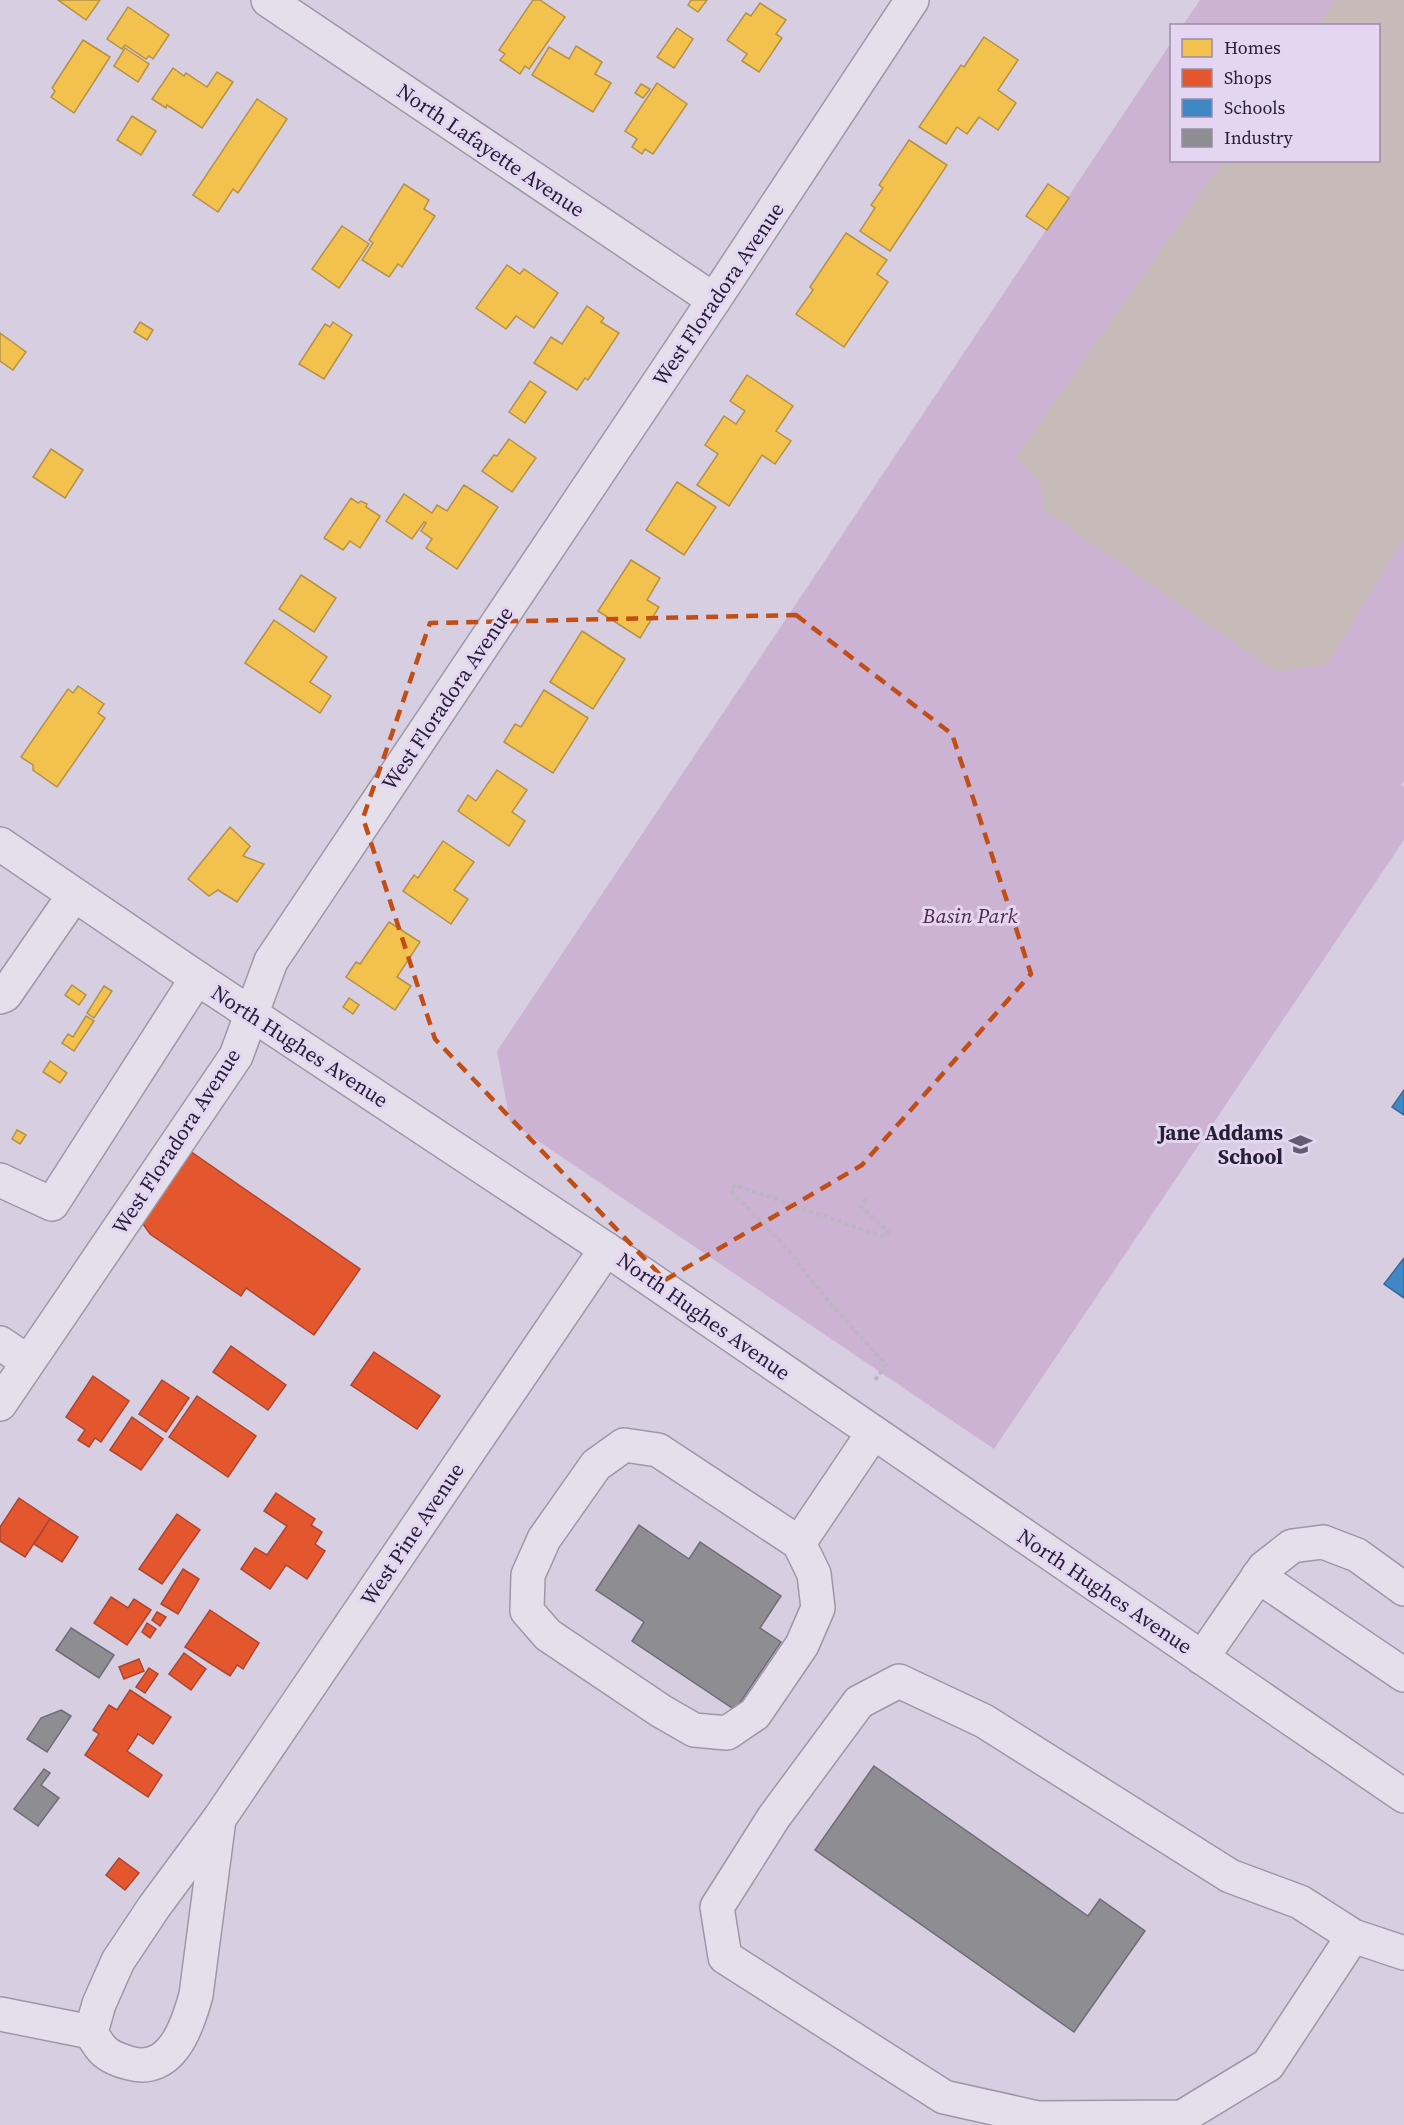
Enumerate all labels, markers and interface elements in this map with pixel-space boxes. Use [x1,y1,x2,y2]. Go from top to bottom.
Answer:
legend [1170,24,1380,162]
text: Homes [1224,35,1281,60]
text: Shops [1224,65,1272,90]
street label: North Lafayette Avenue [391,76,591,224]
text: Schools [1224,95,1286,120]
text: Industry [1224,125,1294,150]
street label: West Floradora Avenue [646,196,790,392]
street label: West Floradora Avenue [375,600,519,796]
park label: Basin Park [922,901,1018,930]
street label: North Hughes Avenue [206,978,394,1114]
street label: West Floradora Avenue [105,1042,247,1240]
place label: Jane Addams School [1156,1118,1283,1171]
school or university icon: Jane Addams School [1288,1131,1314,1157]
street label: North Hughes Avenue [612,1245,796,1387]
street label: West Pine Avenue [353,1457,471,1611]
street label: North Hughes Avenue [1012,1522,1198,1660]

